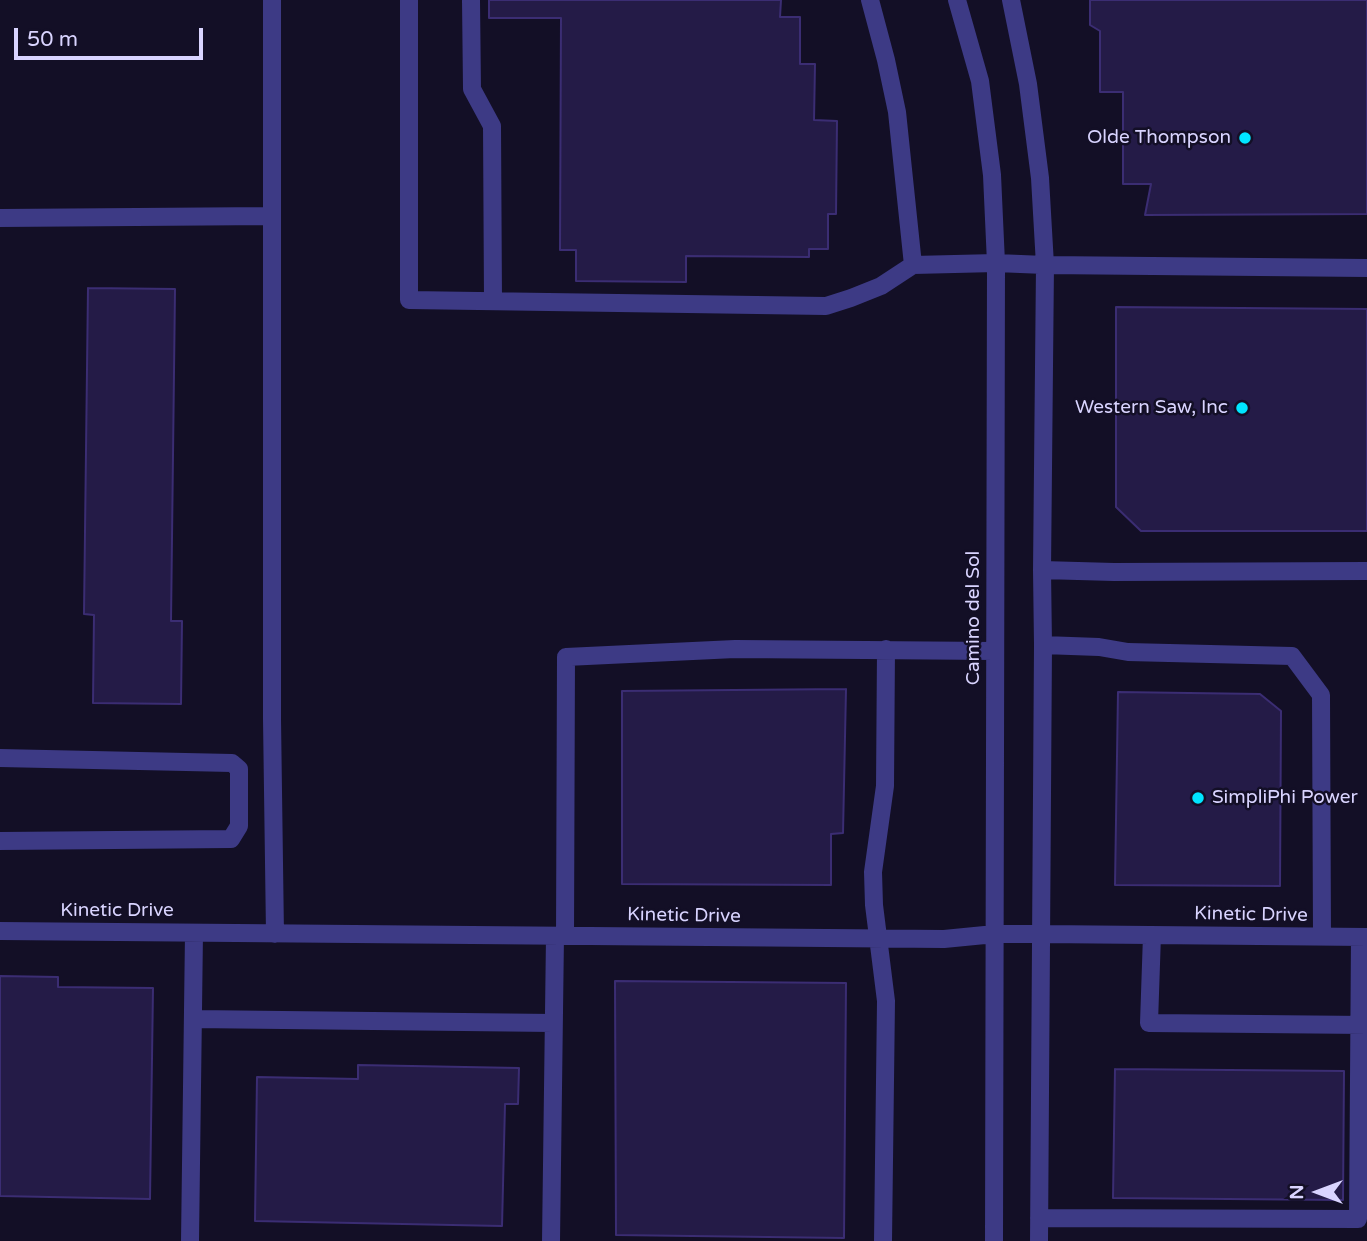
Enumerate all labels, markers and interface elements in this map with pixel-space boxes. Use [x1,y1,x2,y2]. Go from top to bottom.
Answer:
scale bar [18,14,206,58]
text: 50 m [27,27,78,52]
place label: Olde Thompson [1087,127,1231,149]
marker: Olde Thompson [1237,130,1253,146]
place label: Western Saw, Inc [1075,397,1228,419]
marker: Western Saw, Inc [1234,400,1250,416]
street label: Camino del Sol [963,551,985,685]
place label: SimpliPhi Power [1212,787,1358,809]
marker: SimpliPhi Power [1190,790,1206,806]
street label: Kinetic Drive [60,900,174,922]
street label: Kinetic Drive [1194,903,1308,927]
street label: Kinetic Drive [627,904,741,928]
north arrow [1283,1157,1353,1227]
text: N [1286,1184,1308,1200]

